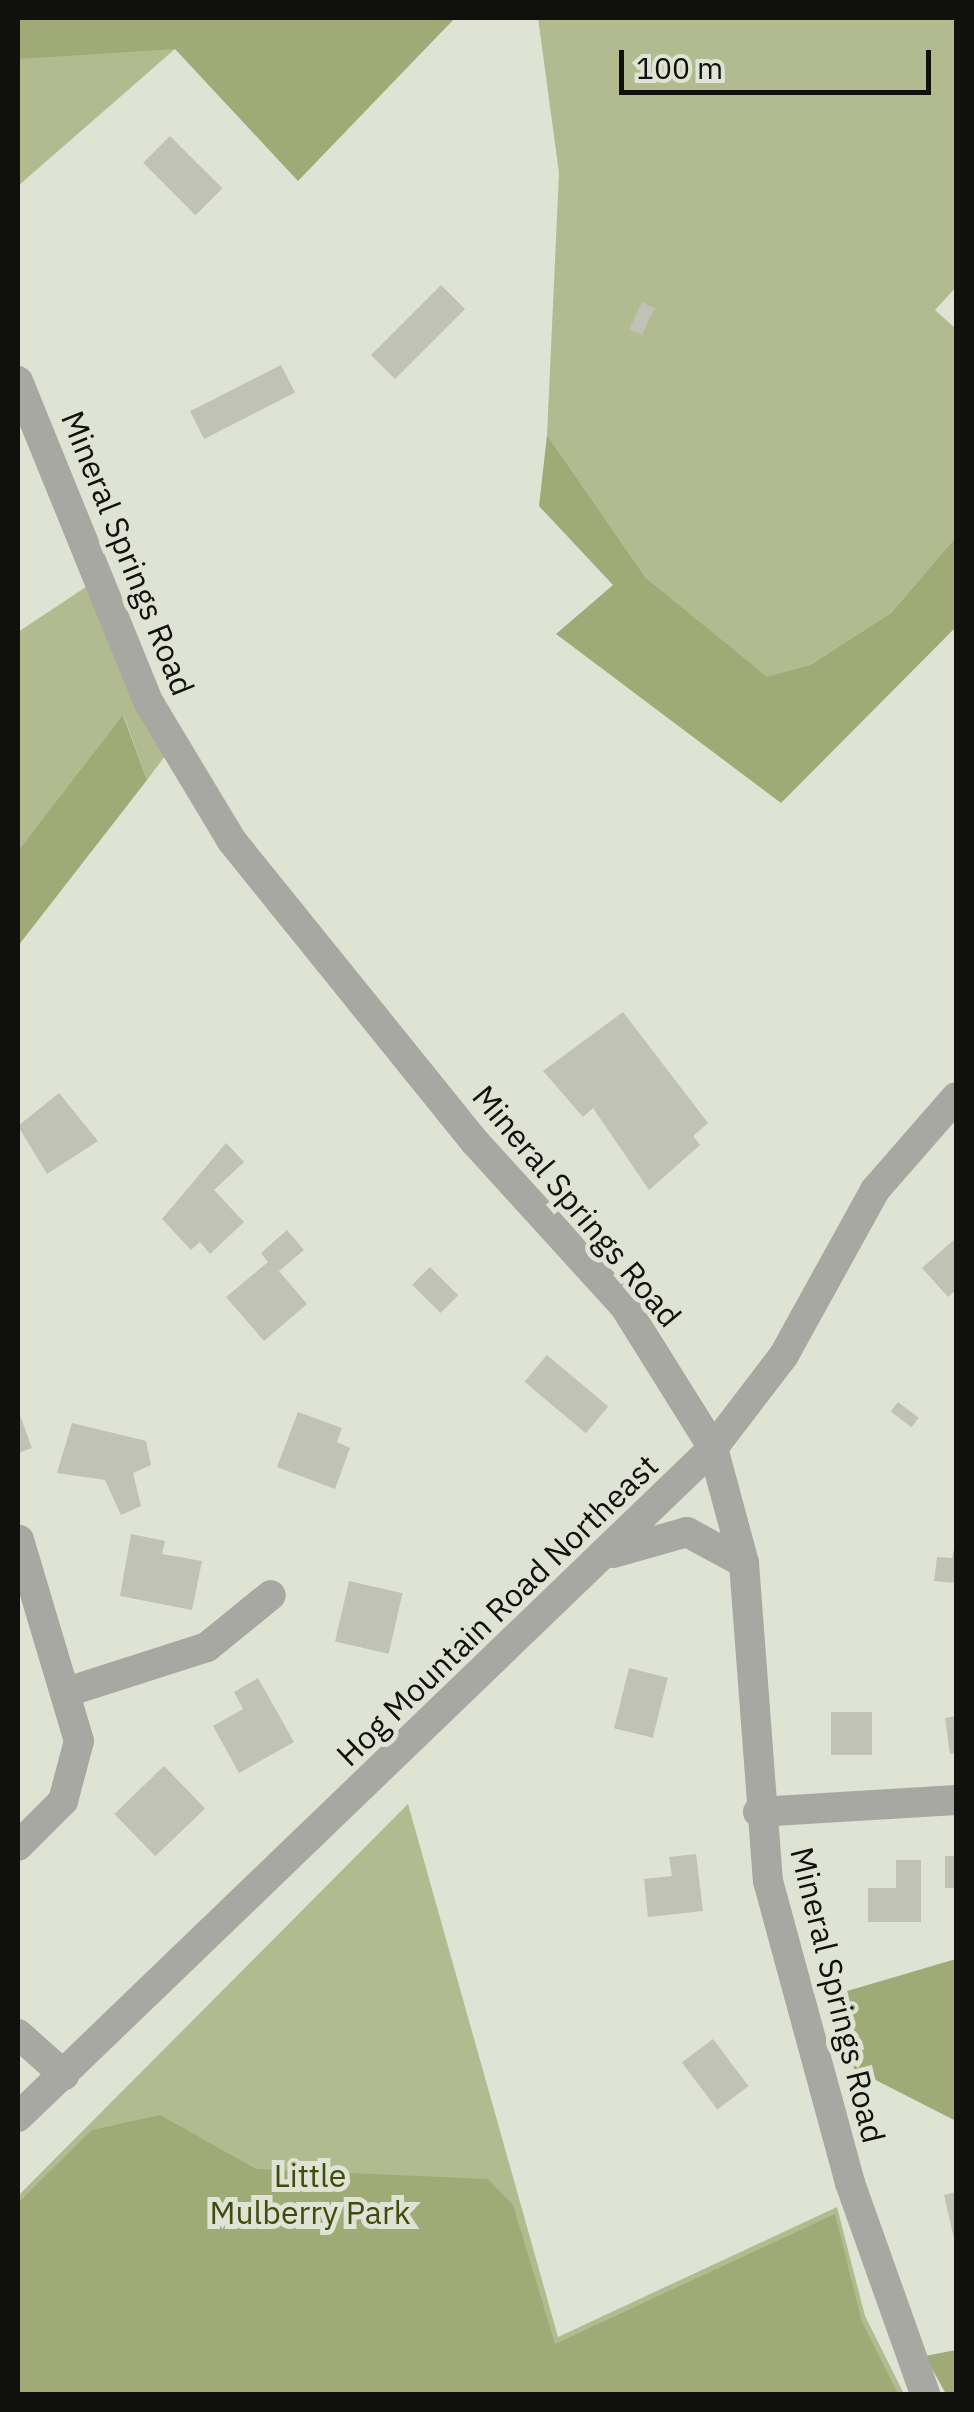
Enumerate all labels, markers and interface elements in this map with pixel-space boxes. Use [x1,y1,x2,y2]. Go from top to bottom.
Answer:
scale bar [624,30,936,92]
text: 100 m [636,48,723,87]
street label: Mineral Springs Road [53,405,203,701]
street label: Mineral Springs Road [465,1077,689,1335]
street label: Hog Mountain Road Northeast [328,1446,666,1774]
street label: Mineral Springs Road [783,1843,893,2147]
park label: Little Mulberry Park [209,2157,411,2232]

